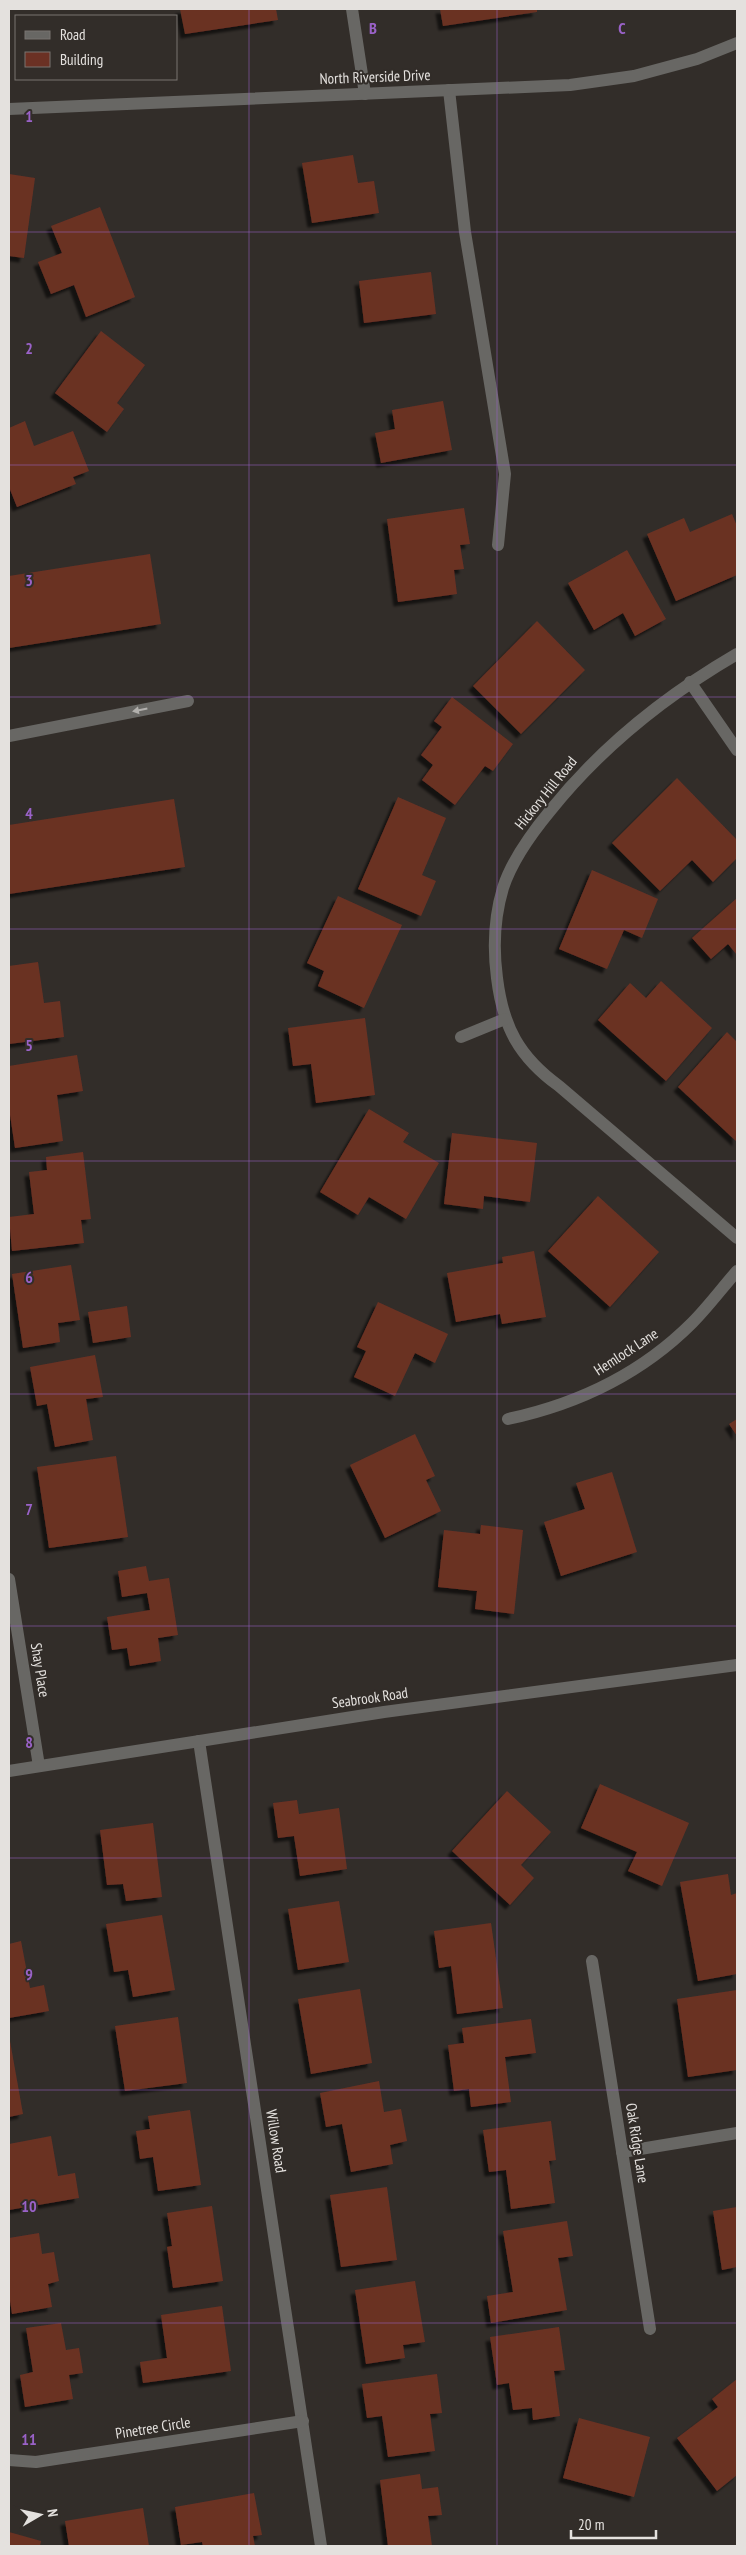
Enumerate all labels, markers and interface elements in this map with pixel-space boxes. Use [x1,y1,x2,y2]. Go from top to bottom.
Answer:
legend [15,15,178,80]
text: B [369,18,377,38]
text: C [618,18,626,38]
text: Road [60,25,86,44]
text: Building [60,50,103,69]
street label: North Riverside Drive [319,65,431,88]
text: 1 [25,106,33,126]
text: 2 [25,338,33,358]
text: 3 [25,570,33,590]
one-way arrow [132,707,148,715]
street label: Hickory Hill Road [510,752,581,833]
text: 4 [25,803,33,823]
text: 5 [25,1035,33,1055]
text: 6 [25,1267,33,1287]
street label: Hemlock Lane [590,1324,661,1379]
text: 7 [25,1499,33,1519]
street label: Shay Place [27,1641,54,1699]
street label: Seabrook Road [331,1683,409,1712]
text: 8 [25,1732,33,1752]
text: 9 [25,1964,33,1984]
street label: Oak Ridge Lane [622,2102,653,2184]
street label: Willow Road [262,2108,291,2174]
text: 10 [21,2196,37,2216]
street label: Pinetree Circle [114,2412,192,2443]
text: 11 [21,2429,37,2449]
north arrow [15,2490,65,2540]
text: N [43,2508,62,2518]
scale bar [571,2508,656,2540]
text: 20 m [578,2515,604,2534]

